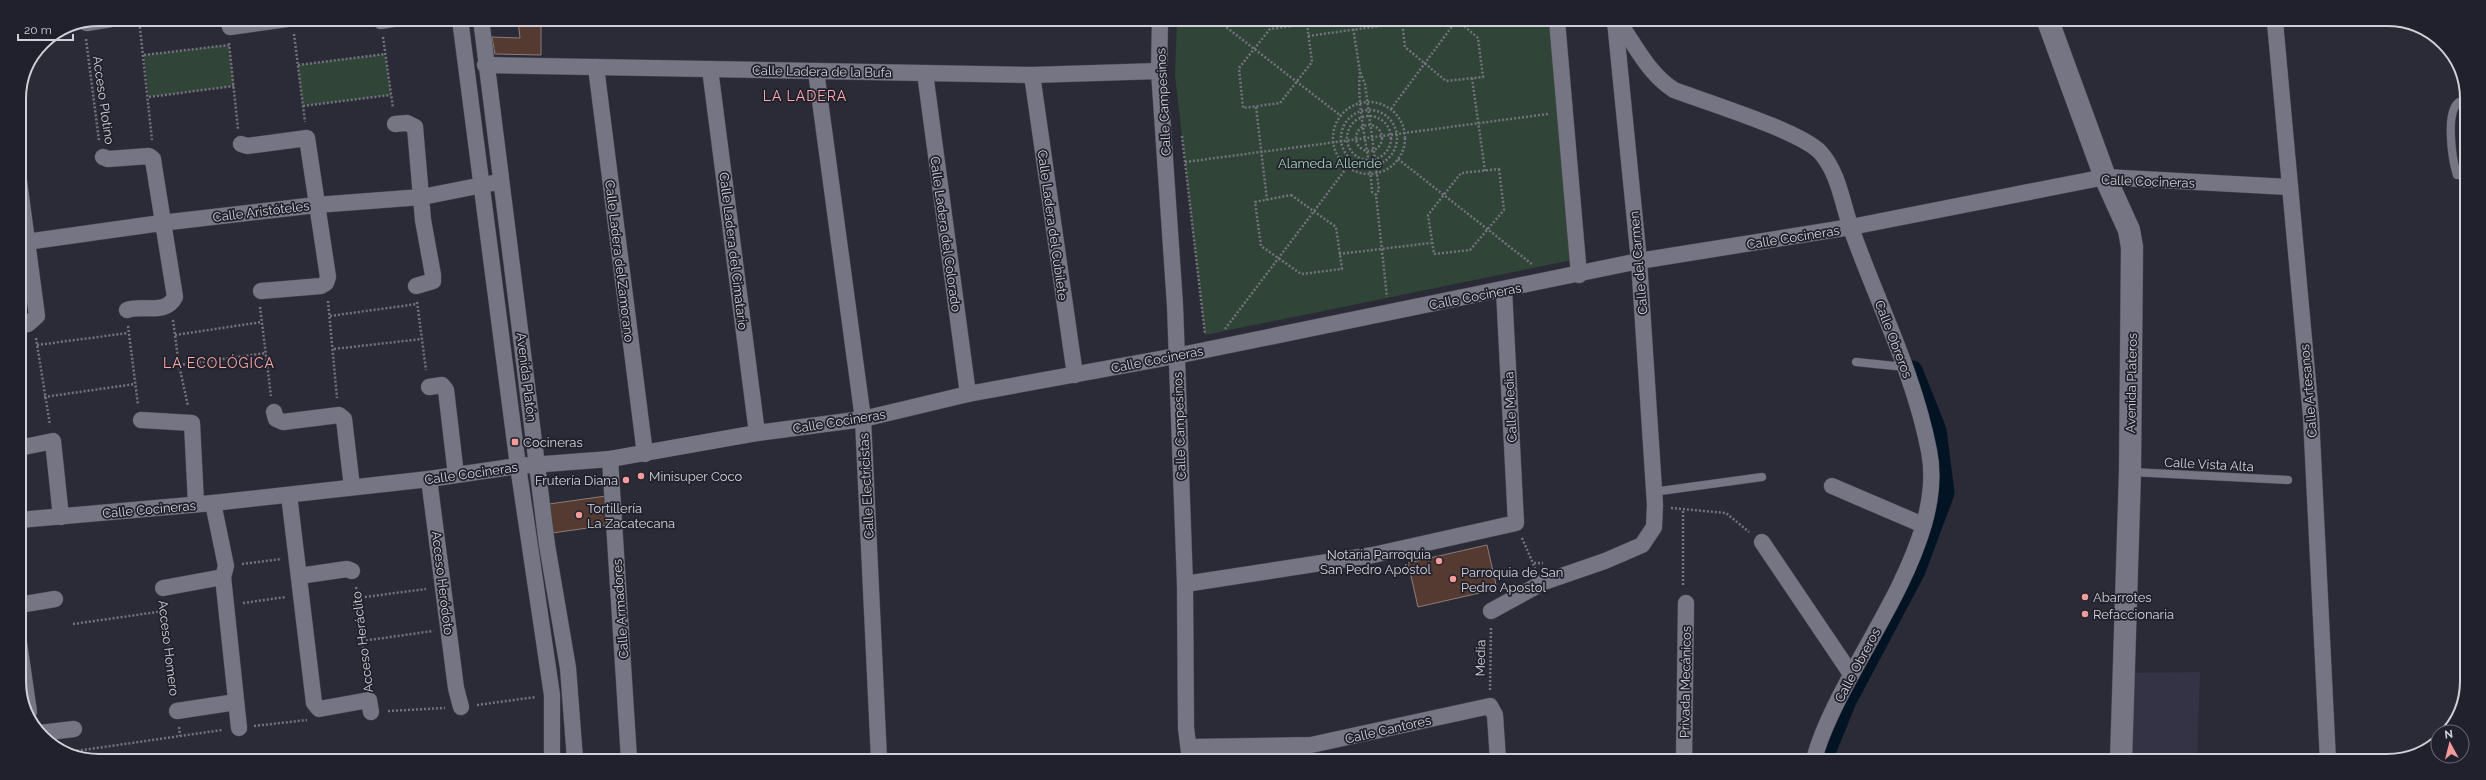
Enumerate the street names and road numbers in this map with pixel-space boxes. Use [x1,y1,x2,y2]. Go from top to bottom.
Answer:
street label: Calle Campesinos [1153,47,1174,156]
street label: Acceso Plotino [90,55,117,146]
street label: Calle Ladera de la Bufa [752,63,892,80]
street label: Calle Ladera del Cubilete [1035,149,1071,302]
street label: Calle Ladera del Colorado [927,155,964,313]
street label: Calle Ladera del Cimatario [716,171,751,331]
street label: Calle Cocineras [2101,172,2195,191]
street label: Calle Ladera del Zamorano [602,179,637,343]
street label: Calle Aristóteles [212,198,310,225]
street label: Calle del Carmen [1626,211,1650,315]
street label: Calle Cocineras [1746,223,1841,252]
street label: Calle Cocineras [1428,280,1523,313]
street label: Calle Obreros [1872,298,1915,380]
street label: Avenida Platón [514,332,539,423]
street label: Avenida Plateros [2123,333,2140,433]
street label: Calle Cocineras [1110,343,1205,376]
street label: Calle Artesanos [2297,344,2320,438]
street label: Calle Media [1501,371,1520,443]
street label: Calle Campesinos [1170,372,1189,480]
street label: Calle Cocineras [792,407,887,436]
street label: Calle Electricistas [856,433,877,539]
street label: Calle Vista Alta [2164,455,2254,474]
street label: Calle Cocineras [424,460,519,487]
street label: Calle Cocineras [102,498,196,521]
street label: Acceso Heródoto [429,530,456,636]
street label: Calle Armadores [610,559,631,659]
street label: Acceso Heráclito [349,590,376,693]
street label: Acceso Homero [155,599,182,697]
street label: Calle Obreros [1832,625,1883,705]
street label: Privada Mecánicos [1677,626,1694,738]
street label: Media [1473,639,1488,677]
street label: Calle Cantores [1344,712,1433,747]

